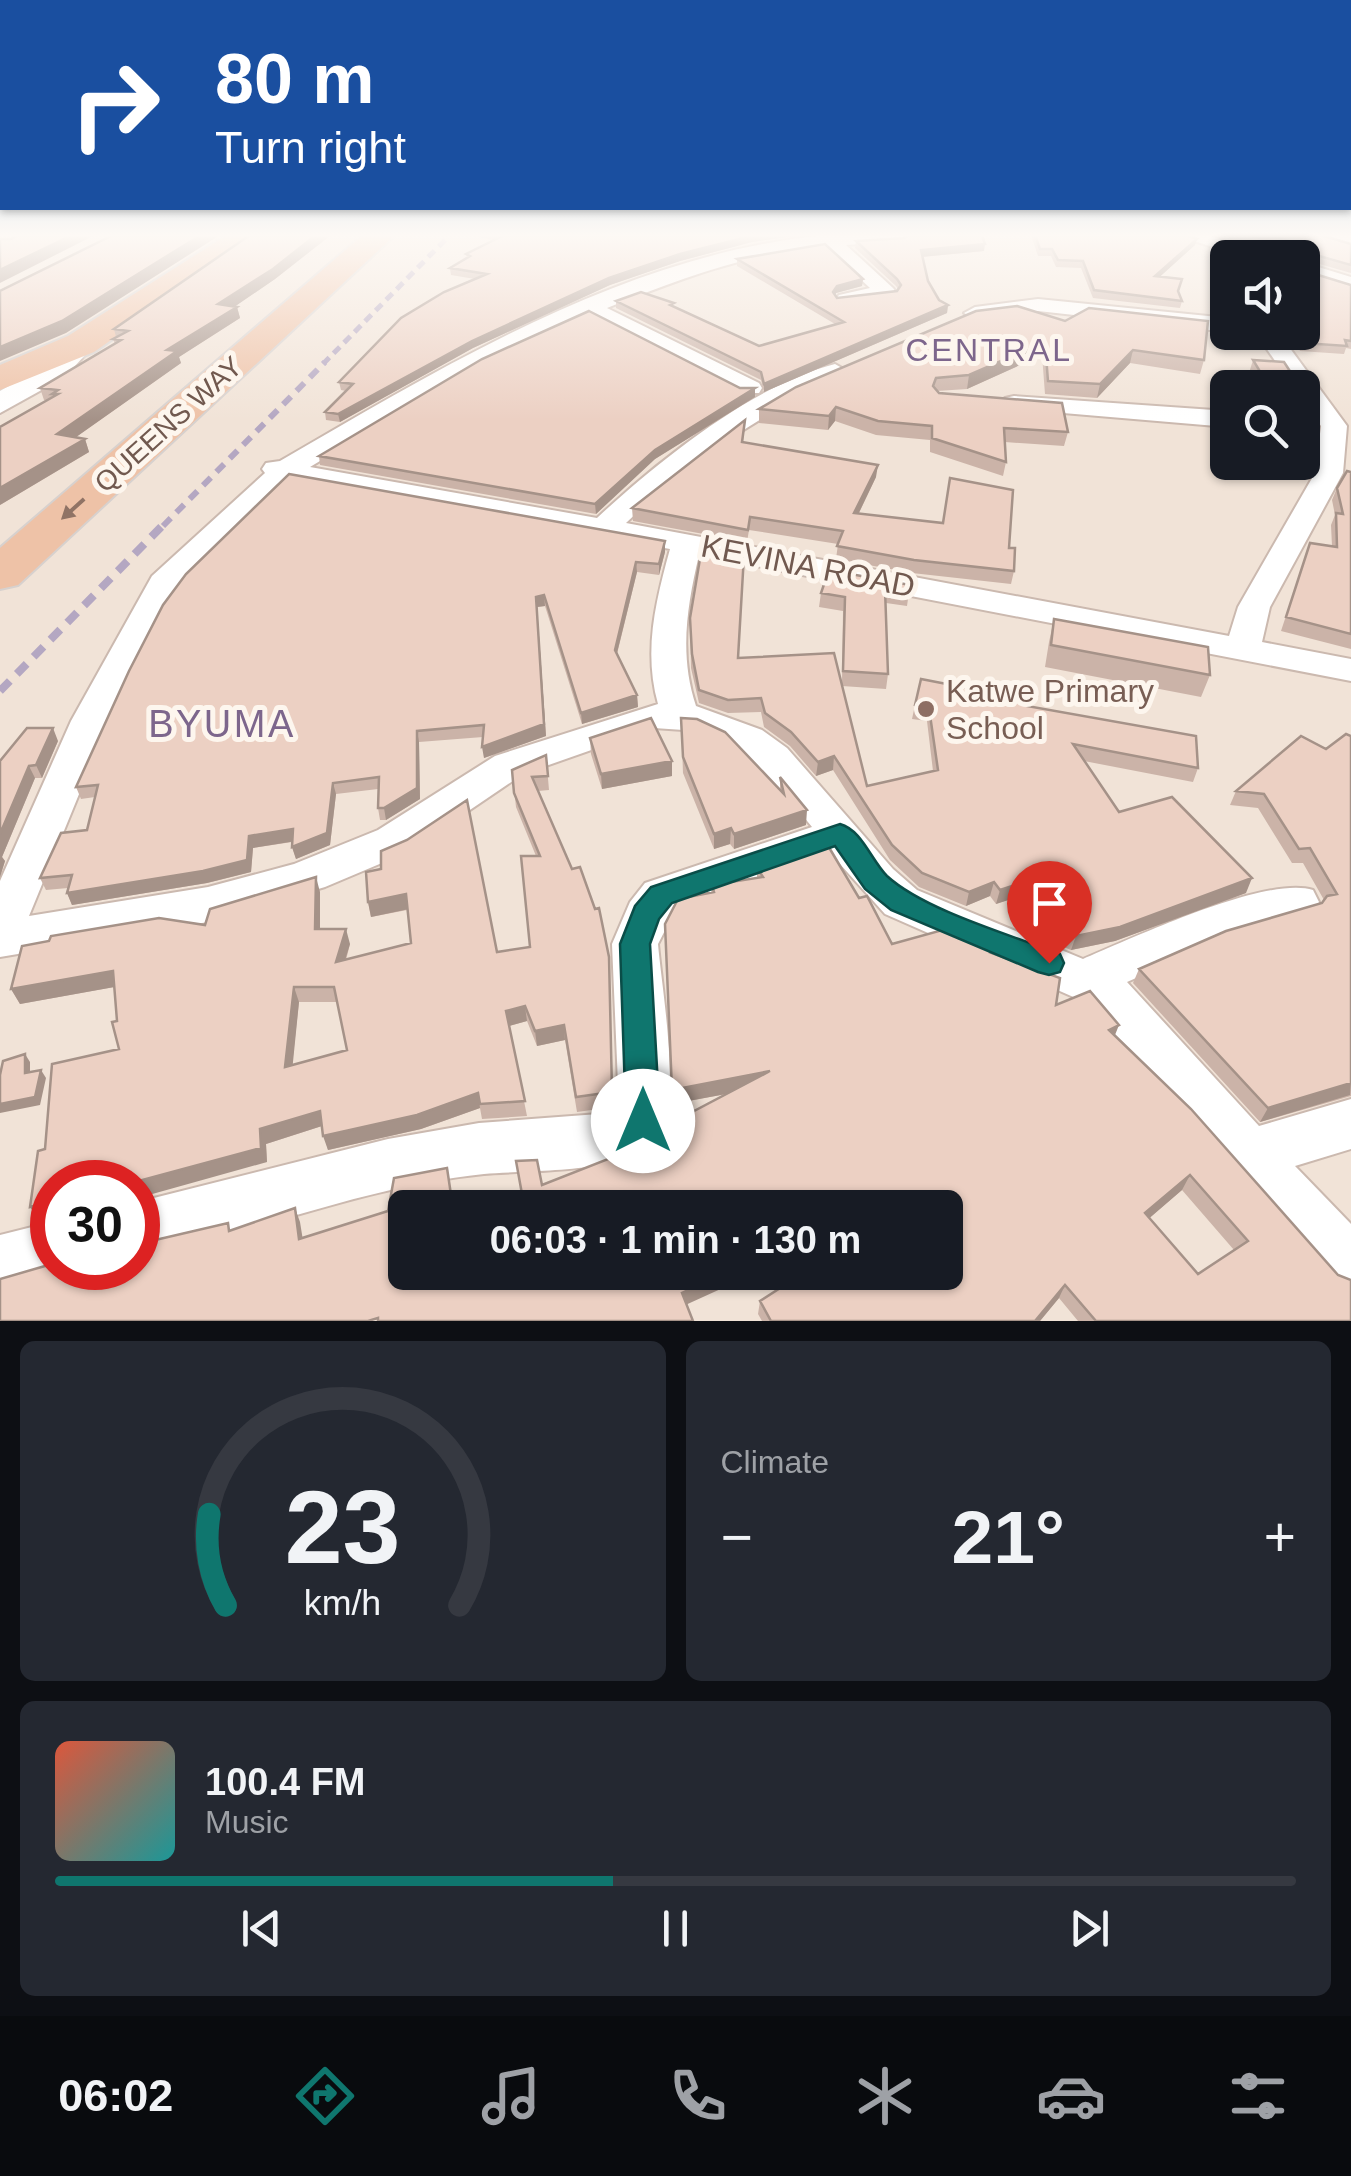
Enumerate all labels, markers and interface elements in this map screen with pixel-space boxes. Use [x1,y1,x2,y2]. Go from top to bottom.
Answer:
icon: right [50,40,180,170]
text: 80 m [215,40,375,118]
text: Turn right [215,122,406,173]
map controls [1210,240,1320,480]
button: sound [1210,240,1320,350]
district label: CENTRAL [906,332,1072,368]
street label: QUEENS WAY [89,350,248,498]
button: search [1210,370,1320,480]
one-way arrow [61,498,86,520]
street label: KEVINA ROAD [698,528,918,604]
place label: Katwe Primary School [946,673,1154,746]
marker: Katwe Primary School [915,698,937,720]
district label: BYUMA [148,703,296,745]
pin [1007,861,1092,964]
icon: arrive [1022,876,1077,931]
position arrow [591,1069,695,1173]
speed limit sign: 30 [30,1160,160,1290]
text: 06:03 · 1 min · 130 m [490,1219,861,1261]
text: Climate [721,1444,829,1480]
text: 23 [285,1469,401,1585]
text: 21° [952,1495,1065,1579]
text: − [721,1506,753,1568]
text: + [1264,1506,1296,1568]
text: km/h [304,1583,381,1623]
text: 100.4 FM [205,1761,366,1803]
text: Music [205,1804,289,1840]
icon: previous [234,1901,289,1956]
icon: pause [648,1901,703,1956]
icon: next [1062,1901,1117,1956]
icon: directions [290,2061,360,2131]
icon: music [476,2061,546,2131]
icon: phone [663,2061,733,2131]
icon: climate [850,2061,920,2131]
icon: car [1036,2061,1106,2131]
icon: filters [1223,2061,1293,2131]
text: 06:02 [58,2070,173,2121]

